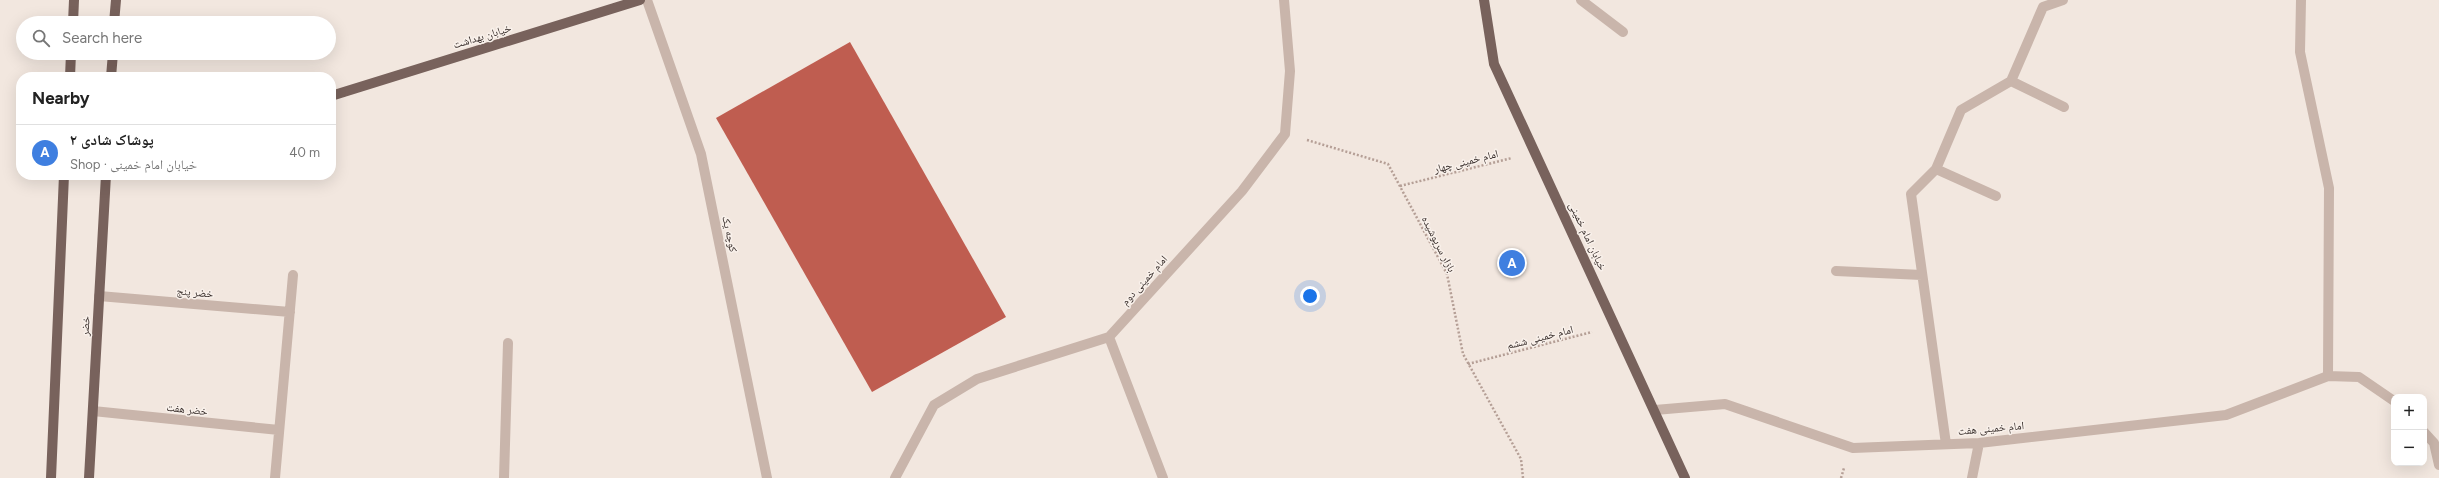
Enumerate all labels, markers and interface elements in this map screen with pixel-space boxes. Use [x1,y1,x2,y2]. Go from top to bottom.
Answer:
search box [16,16,336,60]
street label: خیابان بهداشت [452,21,513,51]
icon: search [30,27,52,49]
text: Search here [62,29,142,47]
text: Nearby [32,88,90,108]
text: پوشاک شادی ۲ [70,131,154,149]
text: A [40,145,50,160]
text: 40 m [289,145,320,160]
street label: امام خمینی چهار [1432,147,1500,176]
text: Shop · خیابان امام خمینی [70,157,197,172]
street label: خیابان امام خمینی [1566,200,1609,272]
street label: بازار سرپوشیده [1419,214,1458,274]
street label: کوچه یک [719,215,740,254]
pin: A [1499,248,1525,278]
street label: امام خمینی دوم [1119,253,1170,308]
street label: خضر پنج [176,284,214,301]
your location [1300,286,1320,306]
street label: خضر [78,316,93,337]
street label: امام خمینی ششم [1506,323,1575,353]
map controls [2391,394,2427,466]
button: + [2391,394,2427,430]
street label: خضر هفت [166,401,208,418]
street label: امام خمینی هفت [1957,419,2025,438]
button: − [2391,430,2427,466]

